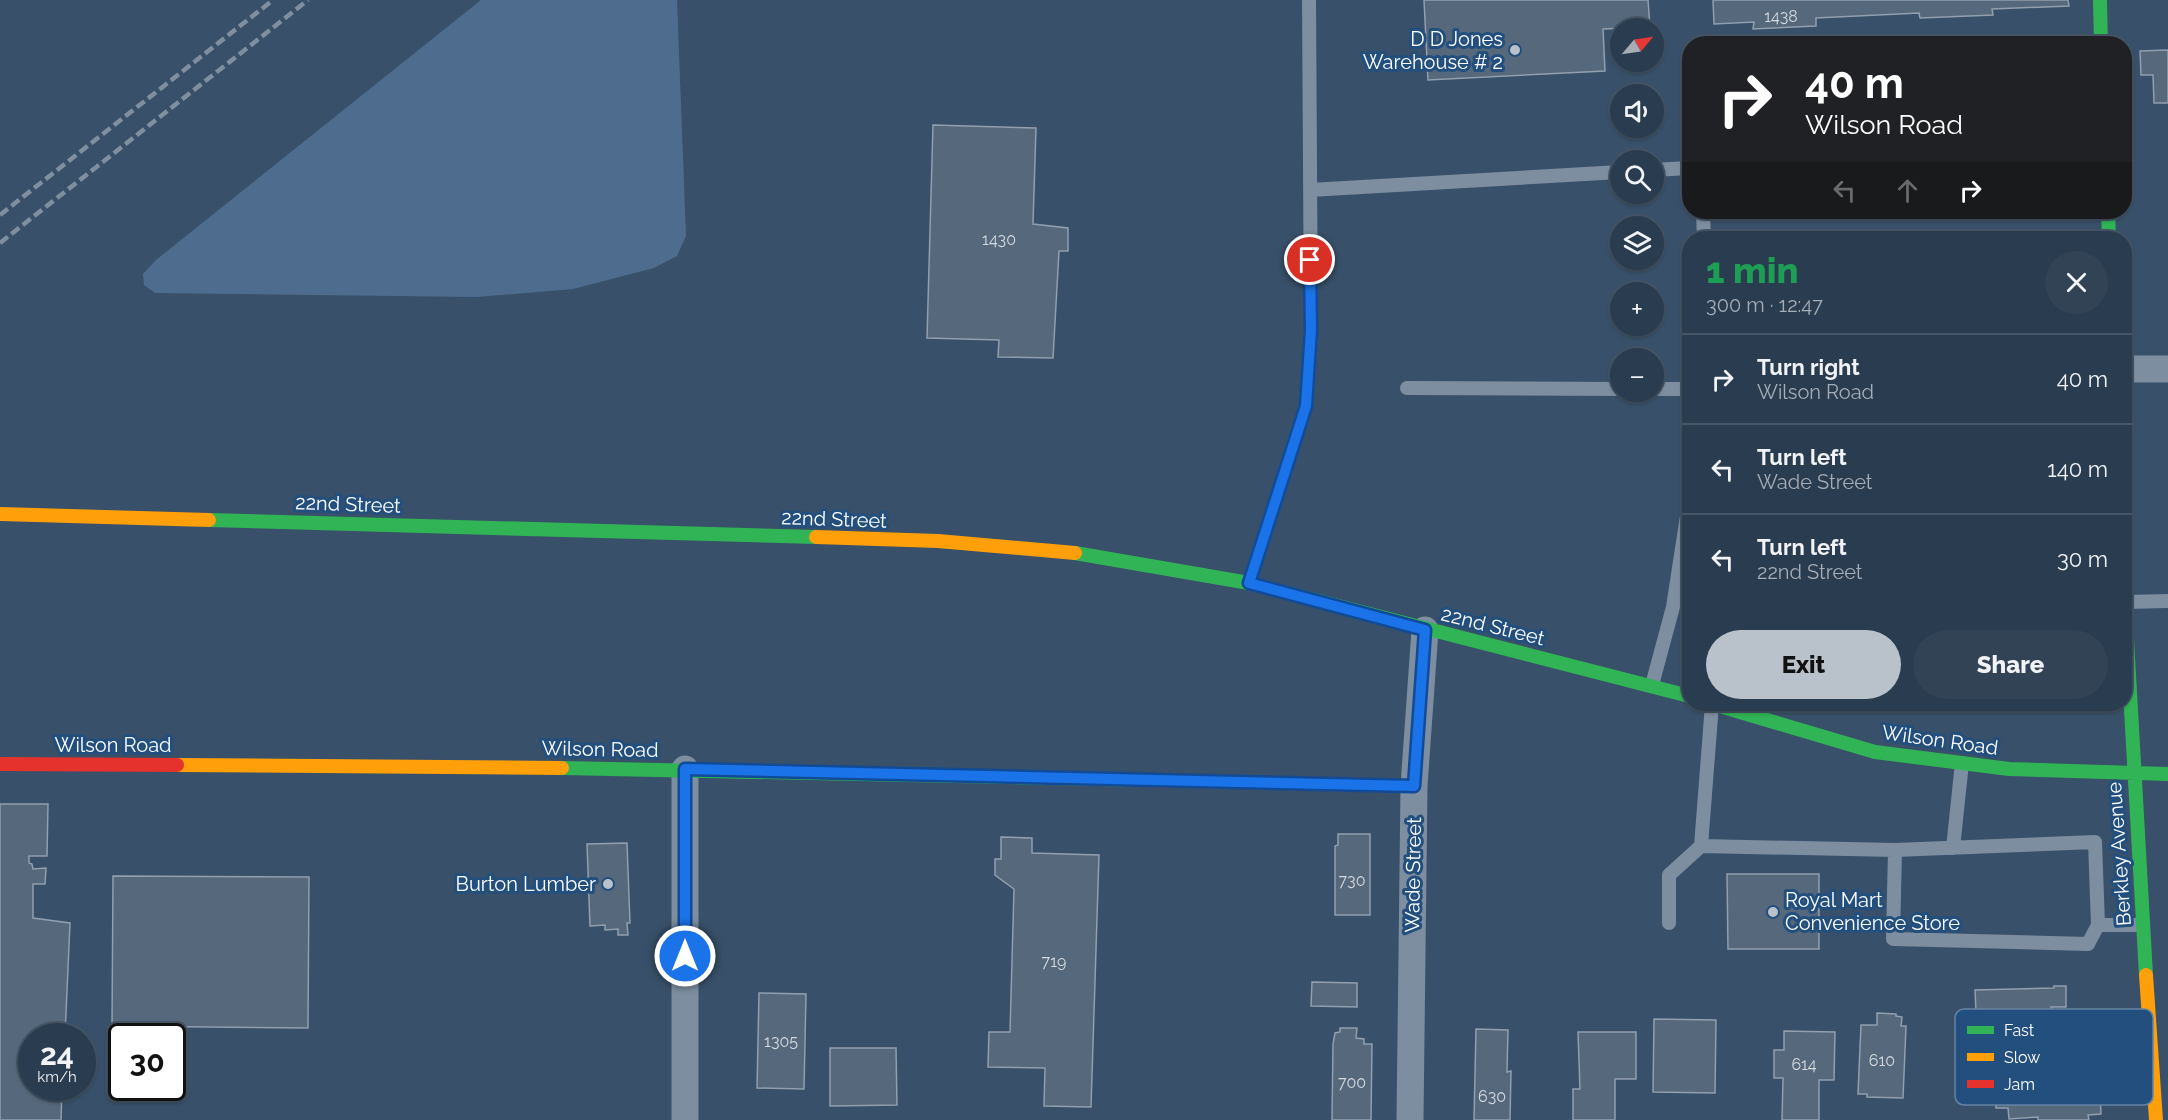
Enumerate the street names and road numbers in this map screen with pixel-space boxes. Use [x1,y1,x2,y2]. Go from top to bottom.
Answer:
street label: 22nd Street [295,490,401,518]
street label: 22nd Street [781,505,887,533]
street label: 22nd Street [1439,602,1547,650]
street label: Wilson Road [1880,720,2000,760]
street label: Wilson Road [54,733,172,757]
street label: Wilson Road [541,736,659,762]
street label: Berkley Avenue [2102,781,2136,927]
street label: Wade Street [1400,817,1426,933]

